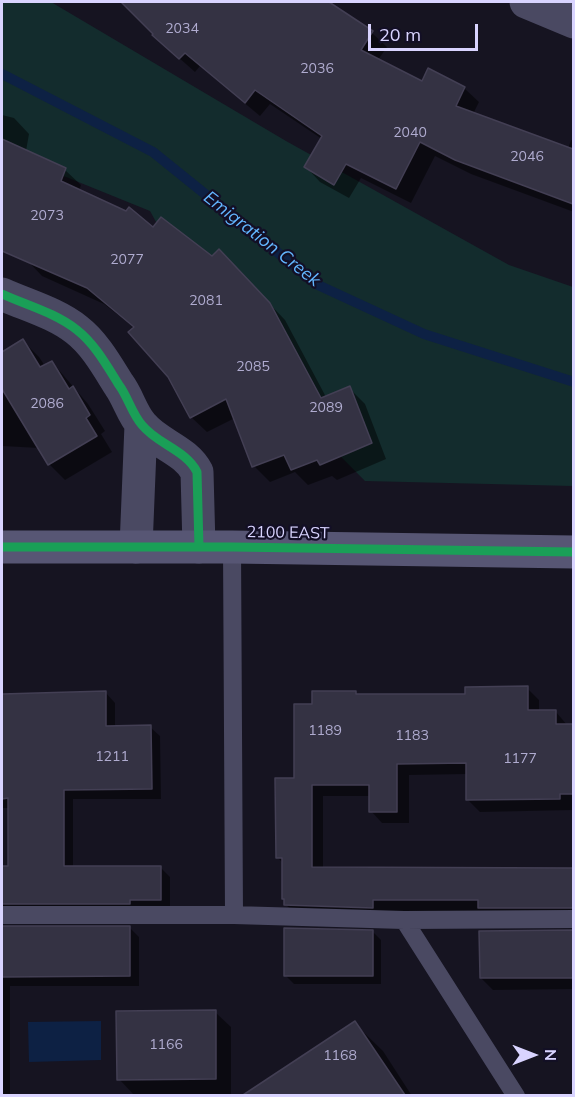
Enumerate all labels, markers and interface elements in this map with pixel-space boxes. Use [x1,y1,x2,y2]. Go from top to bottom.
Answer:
scale bar [371,12,480,50]
house number: 2034 [165,21,199,37]
text: 20 m [379,23,421,46]
house number: 2036 [300,61,334,77]
house number: 2040 [393,125,427,141]
house number: 2046 [510,149,544,165]
water label: Emigration Creek [199,187,325,291]
house number: 2073 [30,208,64,224]
house number: 2077 [110,252,144,268]
house number: 2081 [189,293,223,309]
house number: 2085 [236,359,270,375]
house number: 2086 [30,396,64,412]
house number: 2089 [309,400,343,416]
street label: 2100 EAST [246,523,330,543]
house number: 1189 [308,723,342,739]
house number: 1183 [395,728,429,744]
house number: 1211 [95,749,129,765]
house number: 1177 [503,751,537,767]
north arrow [503,1025,563,1085]
house number: 1166 [149,1037,183,1053]
house number: 1168 [323,1048,357,1064]
text: N [541,1049,561,1061]

